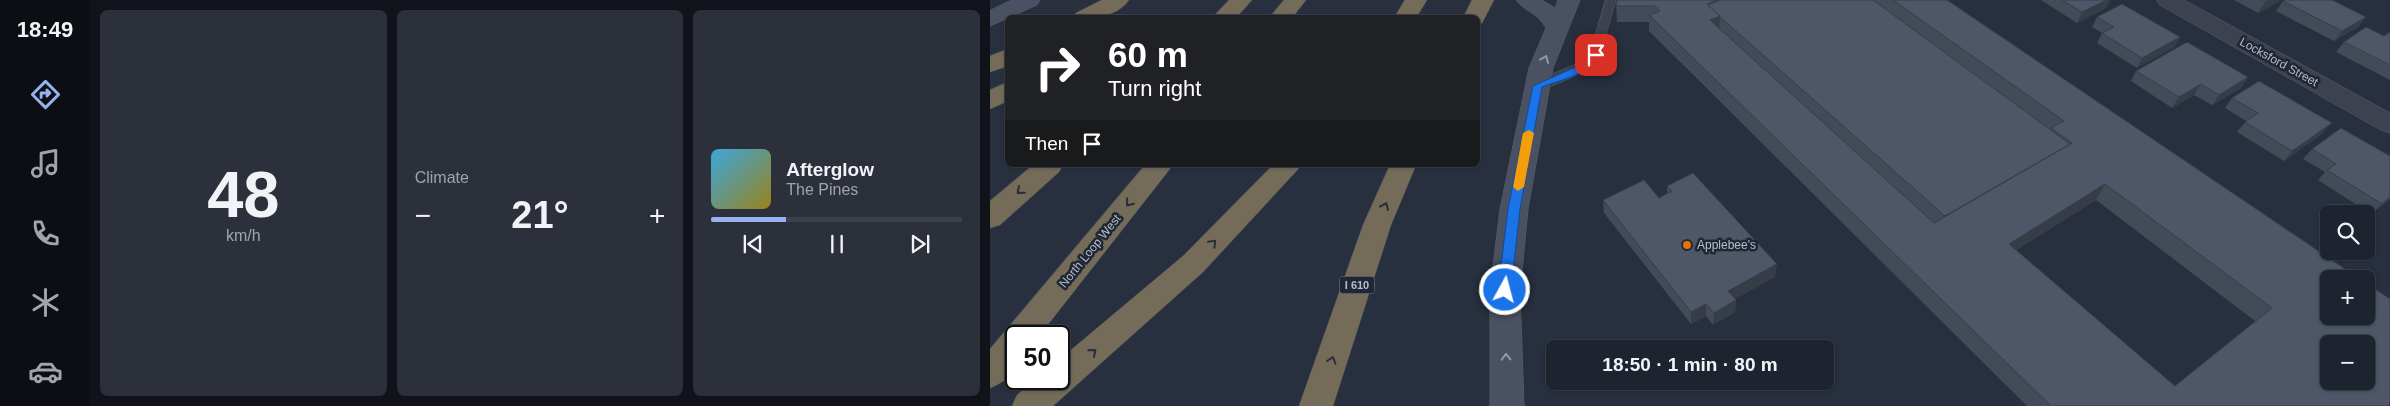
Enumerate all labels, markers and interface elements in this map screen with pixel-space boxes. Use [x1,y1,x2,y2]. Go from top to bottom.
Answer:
text: 18:49 [17,17,73,42]
pin [1575,34,1617,76]
icon: right [1025,35,1090,100]
text: 60 m [1108,35,1188,74]
street label: Locksford Street [2237,35,2321,90]
icon: arrive [1582,41,1610,69]
one-way arrow [1538,55,1549,64]
text: Turn right [1108,76,1201,101]
icon: directions [28,77,63,112]
icon: arrive [1078,130,1106,158]
text: Then [1025,133,1068,154]
icon: music [28,146,63,181]
text: 48 [207,158,279,231]
text: Afterglow [786,159,874,180]
text: Climate [415,169,469,186]
text: The Pines [786,181,858,198]
one-way arrow [1017,185,1026,194]
text: 21° [511,194,569,236]
one-way arrow [1127,197,1135,206]
text: − [415,200,431,231]
text: + [649,200,665,231]
one-way arrow [1378,202,1389,211]
map controls [2320,205,2375,390]
button: search [2320,205,2375,260]
street label: North Loop West [1056,211,1124,290]
icon: phone [28,216,63,251]
text: km/h [226,227,261,244]
icon: previous [739,230,767,258]
icon: pause [823,230,851,258]
icon: next [906,230,934,258]
place label: Applebee's [1697,238,1756,252]
marker: Applebee's [1681,239,1693,251]
one-way arrow [1208,240,1217,249]
position arrow [1478,263,1530,315]
button: + [2320,270,2375,325]
road number: I 610 [1340,276,1374,294]
icon: climate [28,285,63,320]
speed limit sign: 50 [1005,325,1070,390]
button: − [2320,335,2375,390]
one-way arrow [1087,349,1096,358]
one-way arrow [1501,353,1511,361]
icon: car [28,354,63,389]
text: 18:50 · 1 min · 80 m [1602,354,1778,375]
one-way arrow [1326,356,1336,364]

